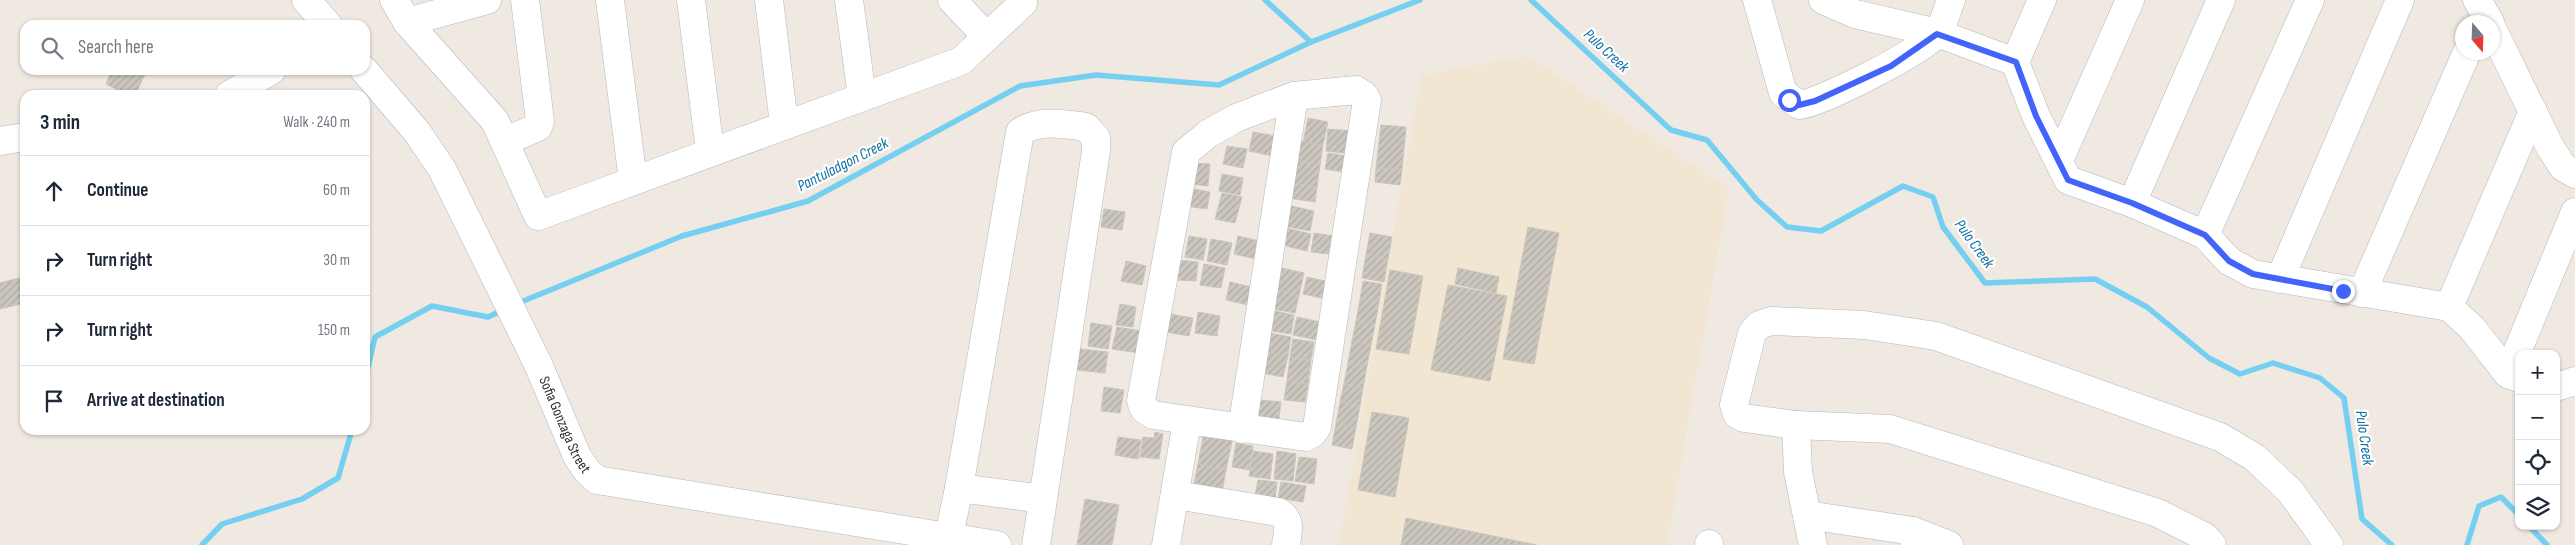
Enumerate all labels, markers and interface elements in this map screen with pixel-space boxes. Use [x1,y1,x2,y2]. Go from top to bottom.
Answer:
north arrow [2455,15,2500,60]
search box [20,20,370,75]
water label: Pulo Creek [1579,25,1633,78]
icon: search [38,34,66,62]
text: Search here [78,36,154,59]
route start [1778,89,1801,112]
text: 3 min [40,110,80,135]
text: Walk · 240 m [283,113,350,132]
water label: Pantuladgon Creek [794,133,893,196]
icon: ahead [40,177,68,205]
text: Continue [87,179,148,202]
text: 60 m [323,181,350,200]
water label: Pulo Creek [1950,216,1999,273]
icon: right [40,247,68,275]
text: Turn right [87,249,152,272]
text: 30 m [323,251,350,270]
route end [2332,280,2355,303]
icon: right [40,317,68,345]
text: Turn right [87,319,152,342]
text: 150 m [318,321,350,340]
map controls [2515,350,2560,530]
button: + [2515,350,2560,395]
street label: Sofia Gonzaga Street [535,373,595,477]
icon: arrive [40,387,68,415]
text: Arrive at destination [87,389,225,412]
button: − [2515,395,2560,440]
water label: Pulo Creek [2351,409,2377,468]
button: locate [2515,440,2560,485]
button: layers [2515,485,2560,530]

